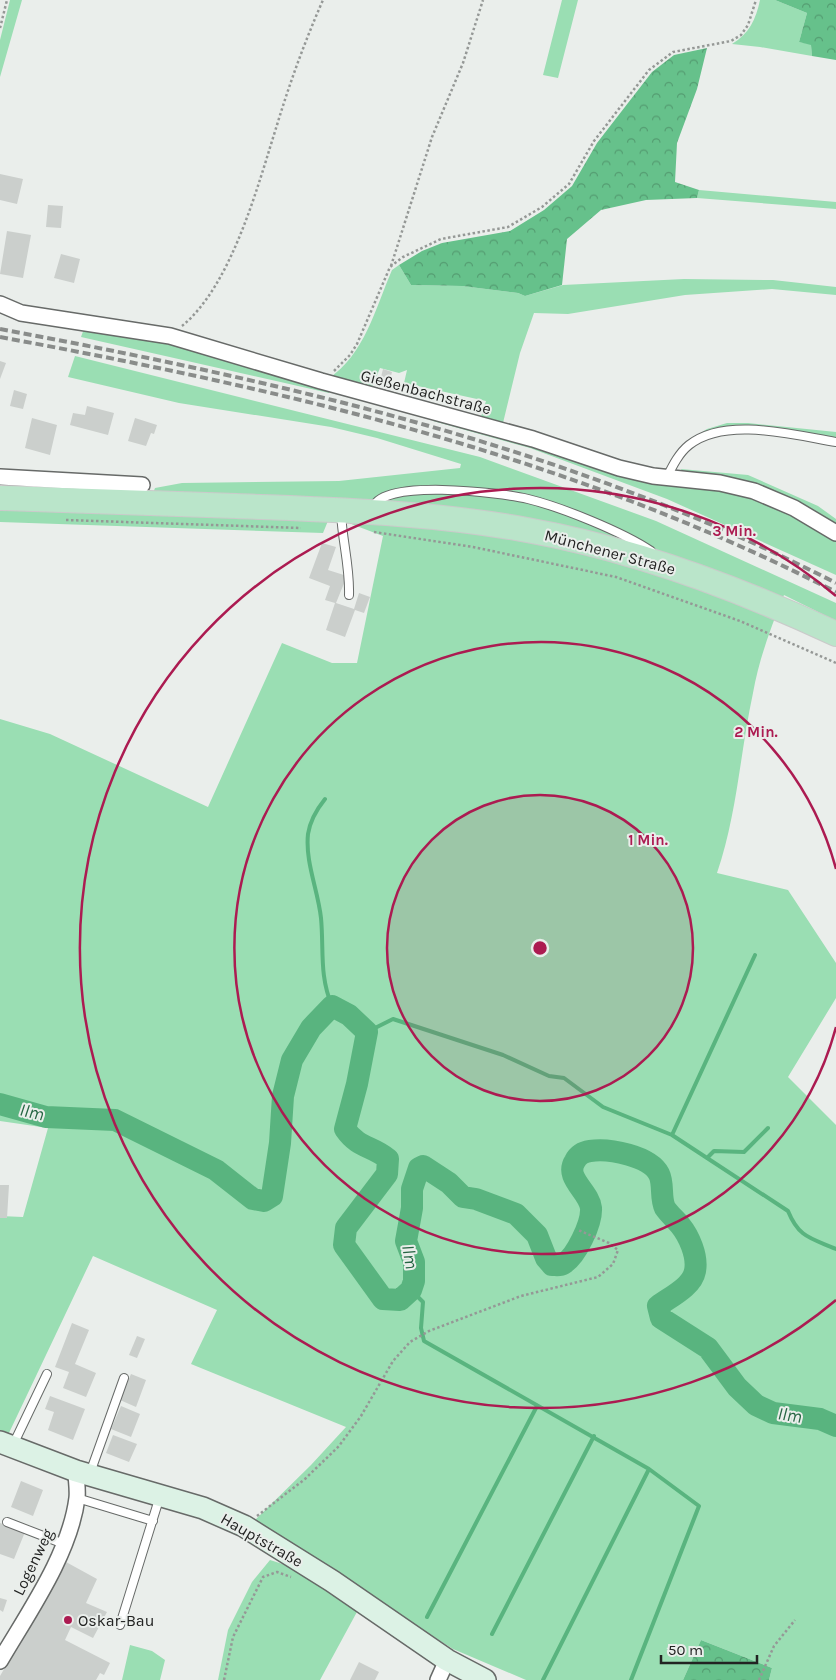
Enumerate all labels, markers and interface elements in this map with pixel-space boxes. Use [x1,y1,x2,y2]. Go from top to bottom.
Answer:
street label: Gießenbachstraße [359,365,493,419]
text: 3 Min. [712,522,756,540]
street label: Münchener Straße [542,525,678,579]
text: 2 Min. [734,723,778,741]
text: 1 Min. [628,831,668,849]
centre of rings [531,939,549,957]
water label: Ilm [18,1099,46,1125]
water label: Ilm [397,1243,423,1271]
water label: Ilm [776,1402,804,1428]
street label: Hauptstraße [218,1509,306,1571]
street label: Logenweg [9,1525,57,1599]
place label: Oskar-Bau [78,1611,154,1630]
marker: Oskar-Bau [62,1614,74,1626]
scale bar [661,1632,757,1664]
text: 50 m [668,1641,703,1659]

